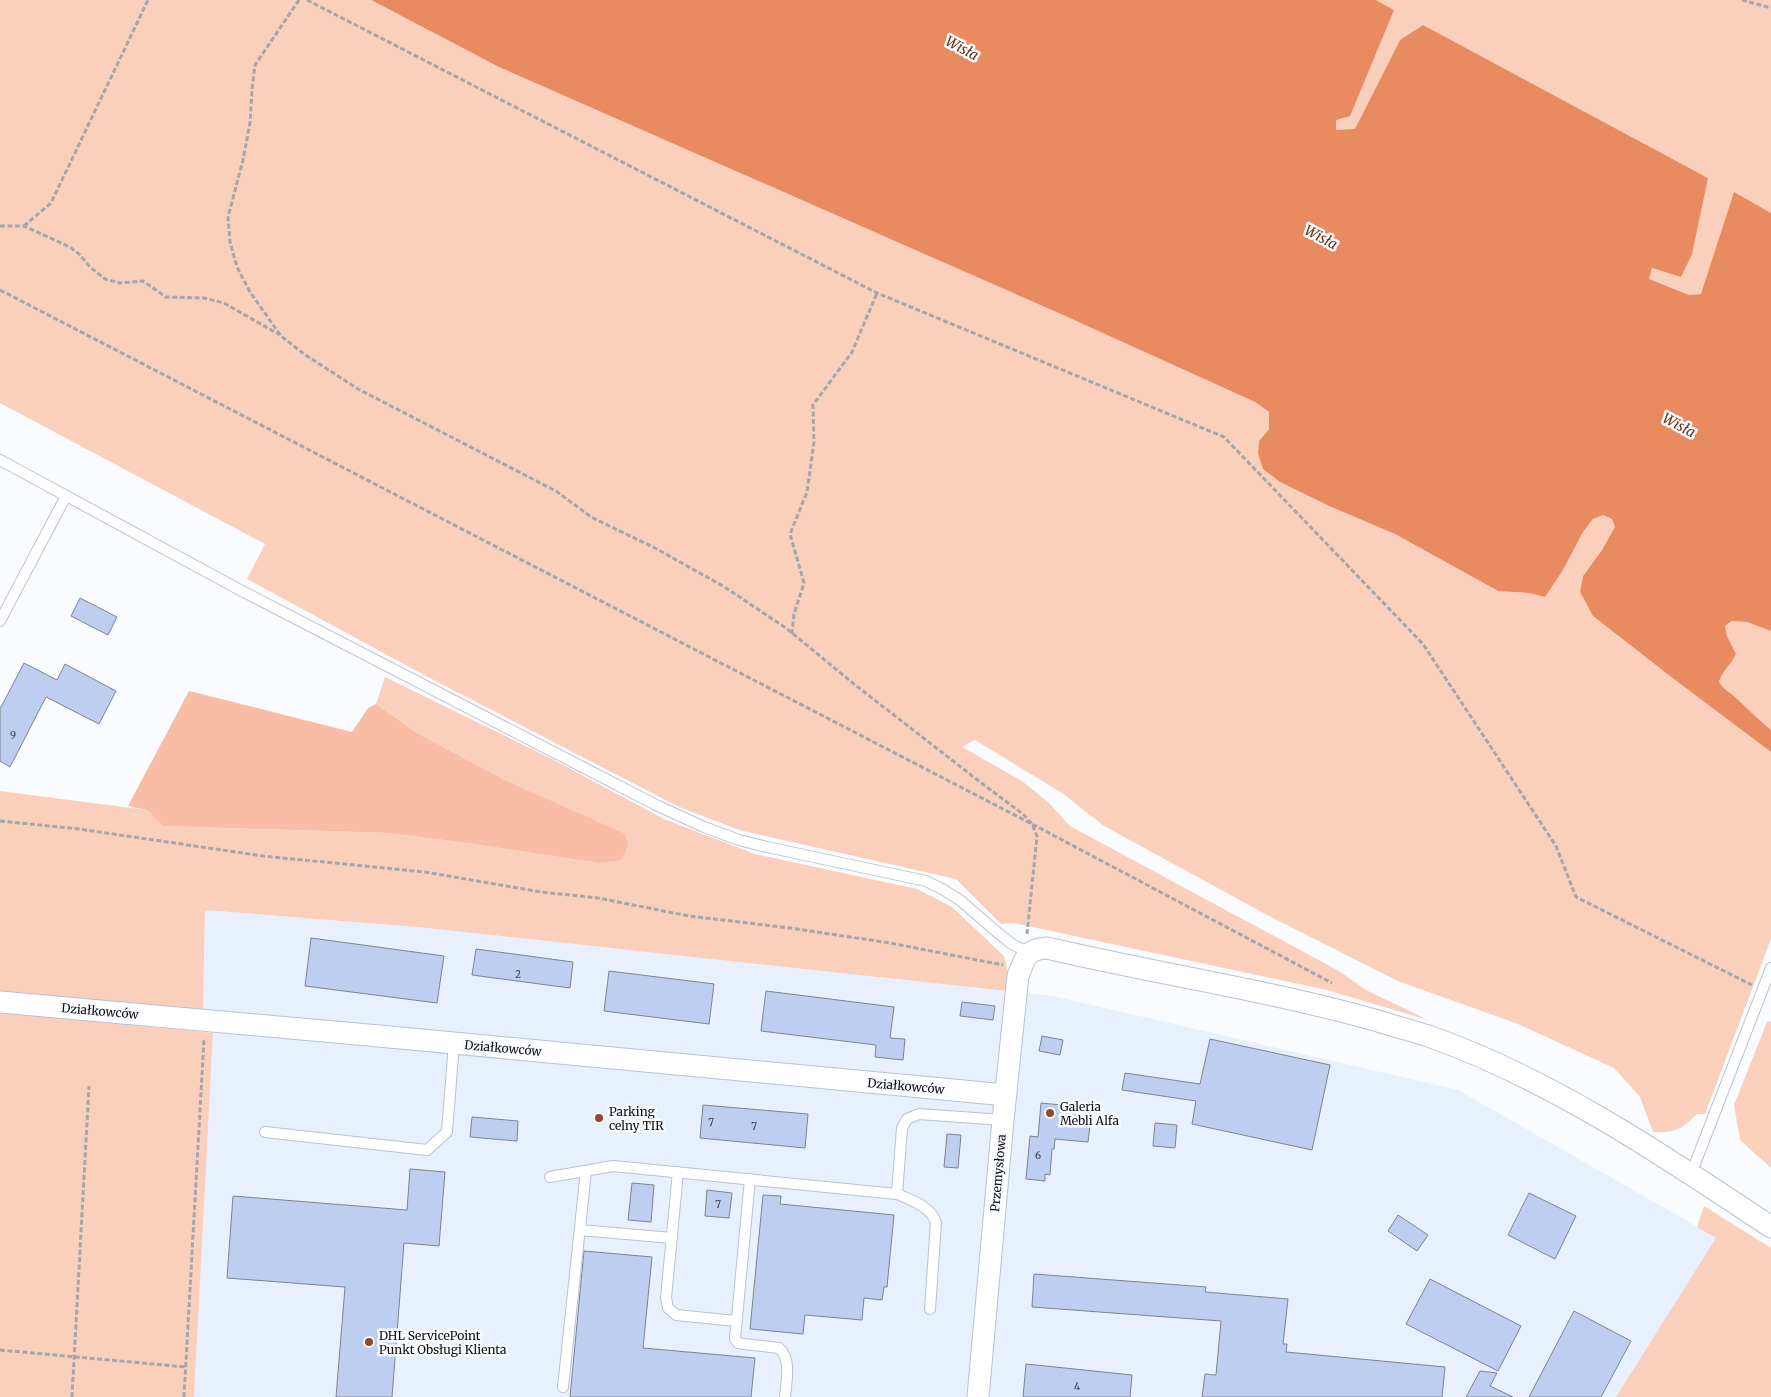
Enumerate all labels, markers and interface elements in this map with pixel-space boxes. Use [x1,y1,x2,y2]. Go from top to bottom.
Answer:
water label: Wisła [942,32,982,64]
water label: Wisła [1301,221,1341,253]
water label: Wisła [1659,409,1699,441]
house number: 9 [10,729,16,742]
house number: 2 [515,968,521,981]
street label: Działkowców [61,1000,140,1022]
street label: Działkowców [464,1037,543,1059]
street label: Działkowców [867,1075,946,1097]
place label: Galeria Mebli Alfa [1060,1099,1119,1128]
place label: Parking celny TIR [609,1104,664,1133]
marker: Galeria Mebli Alfa [1044,1107,1056,1119]
marker: Parking celny TIR [593,1112,605,1124]
house number: 7 [708,1116,714,1129]
house number: 7 [751,1120,757,1133]
street label: Przemysłowa [987,1133,1009,1212]
house number: 6 [1035,1149,1041,1162]
house number: 7 [715,1198,721,1211]
place label: DHL ServicePoint Punkt Obsługi Klienta [379,1328,507,1357]
marker: DHL ServicePoint Punkt Obsługi Klienta [363,1336,375,1348]
house number: 4 [1074,1380,1080,1393]

